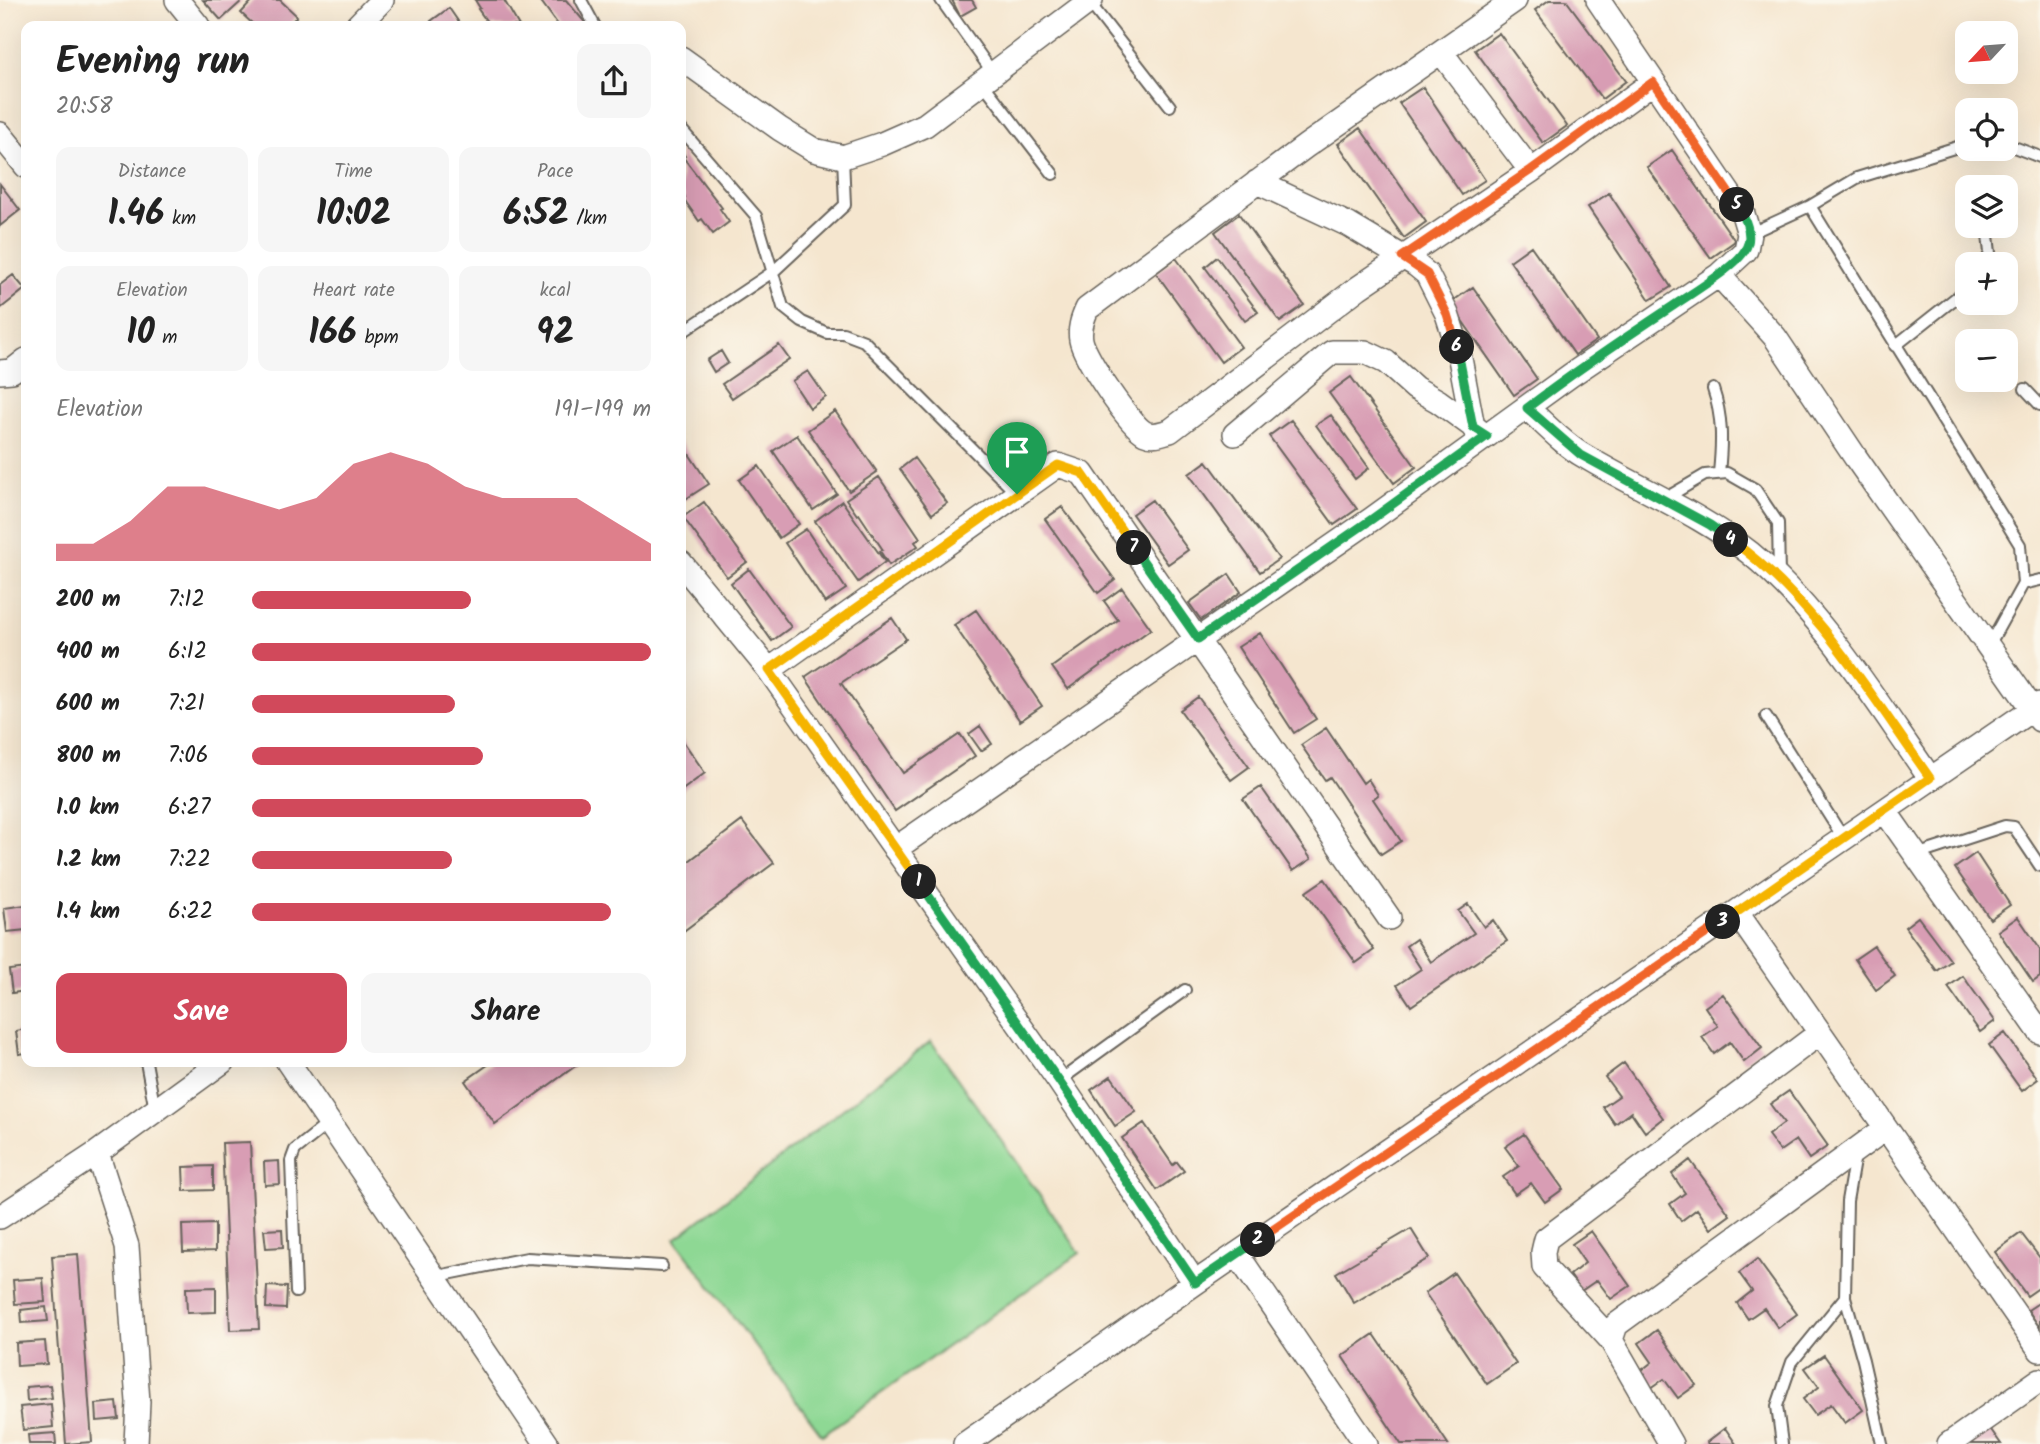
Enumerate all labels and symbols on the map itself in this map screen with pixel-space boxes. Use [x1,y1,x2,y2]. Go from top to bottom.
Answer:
north arrow [1955,21,2018,84]
pin: 5 [1720,188,1754,222]
pin: 6 [1440,330,1474,364]
pin [987,422,1047,494]
pin: 4 [1714,522,1748,558]
pin: 7 [1116,530,1152,566]
pin: 1 [902,864,936,900]
pin: 3 [1706,904,1740,940]
pin: 2 [1240,1222,1276,1258]

